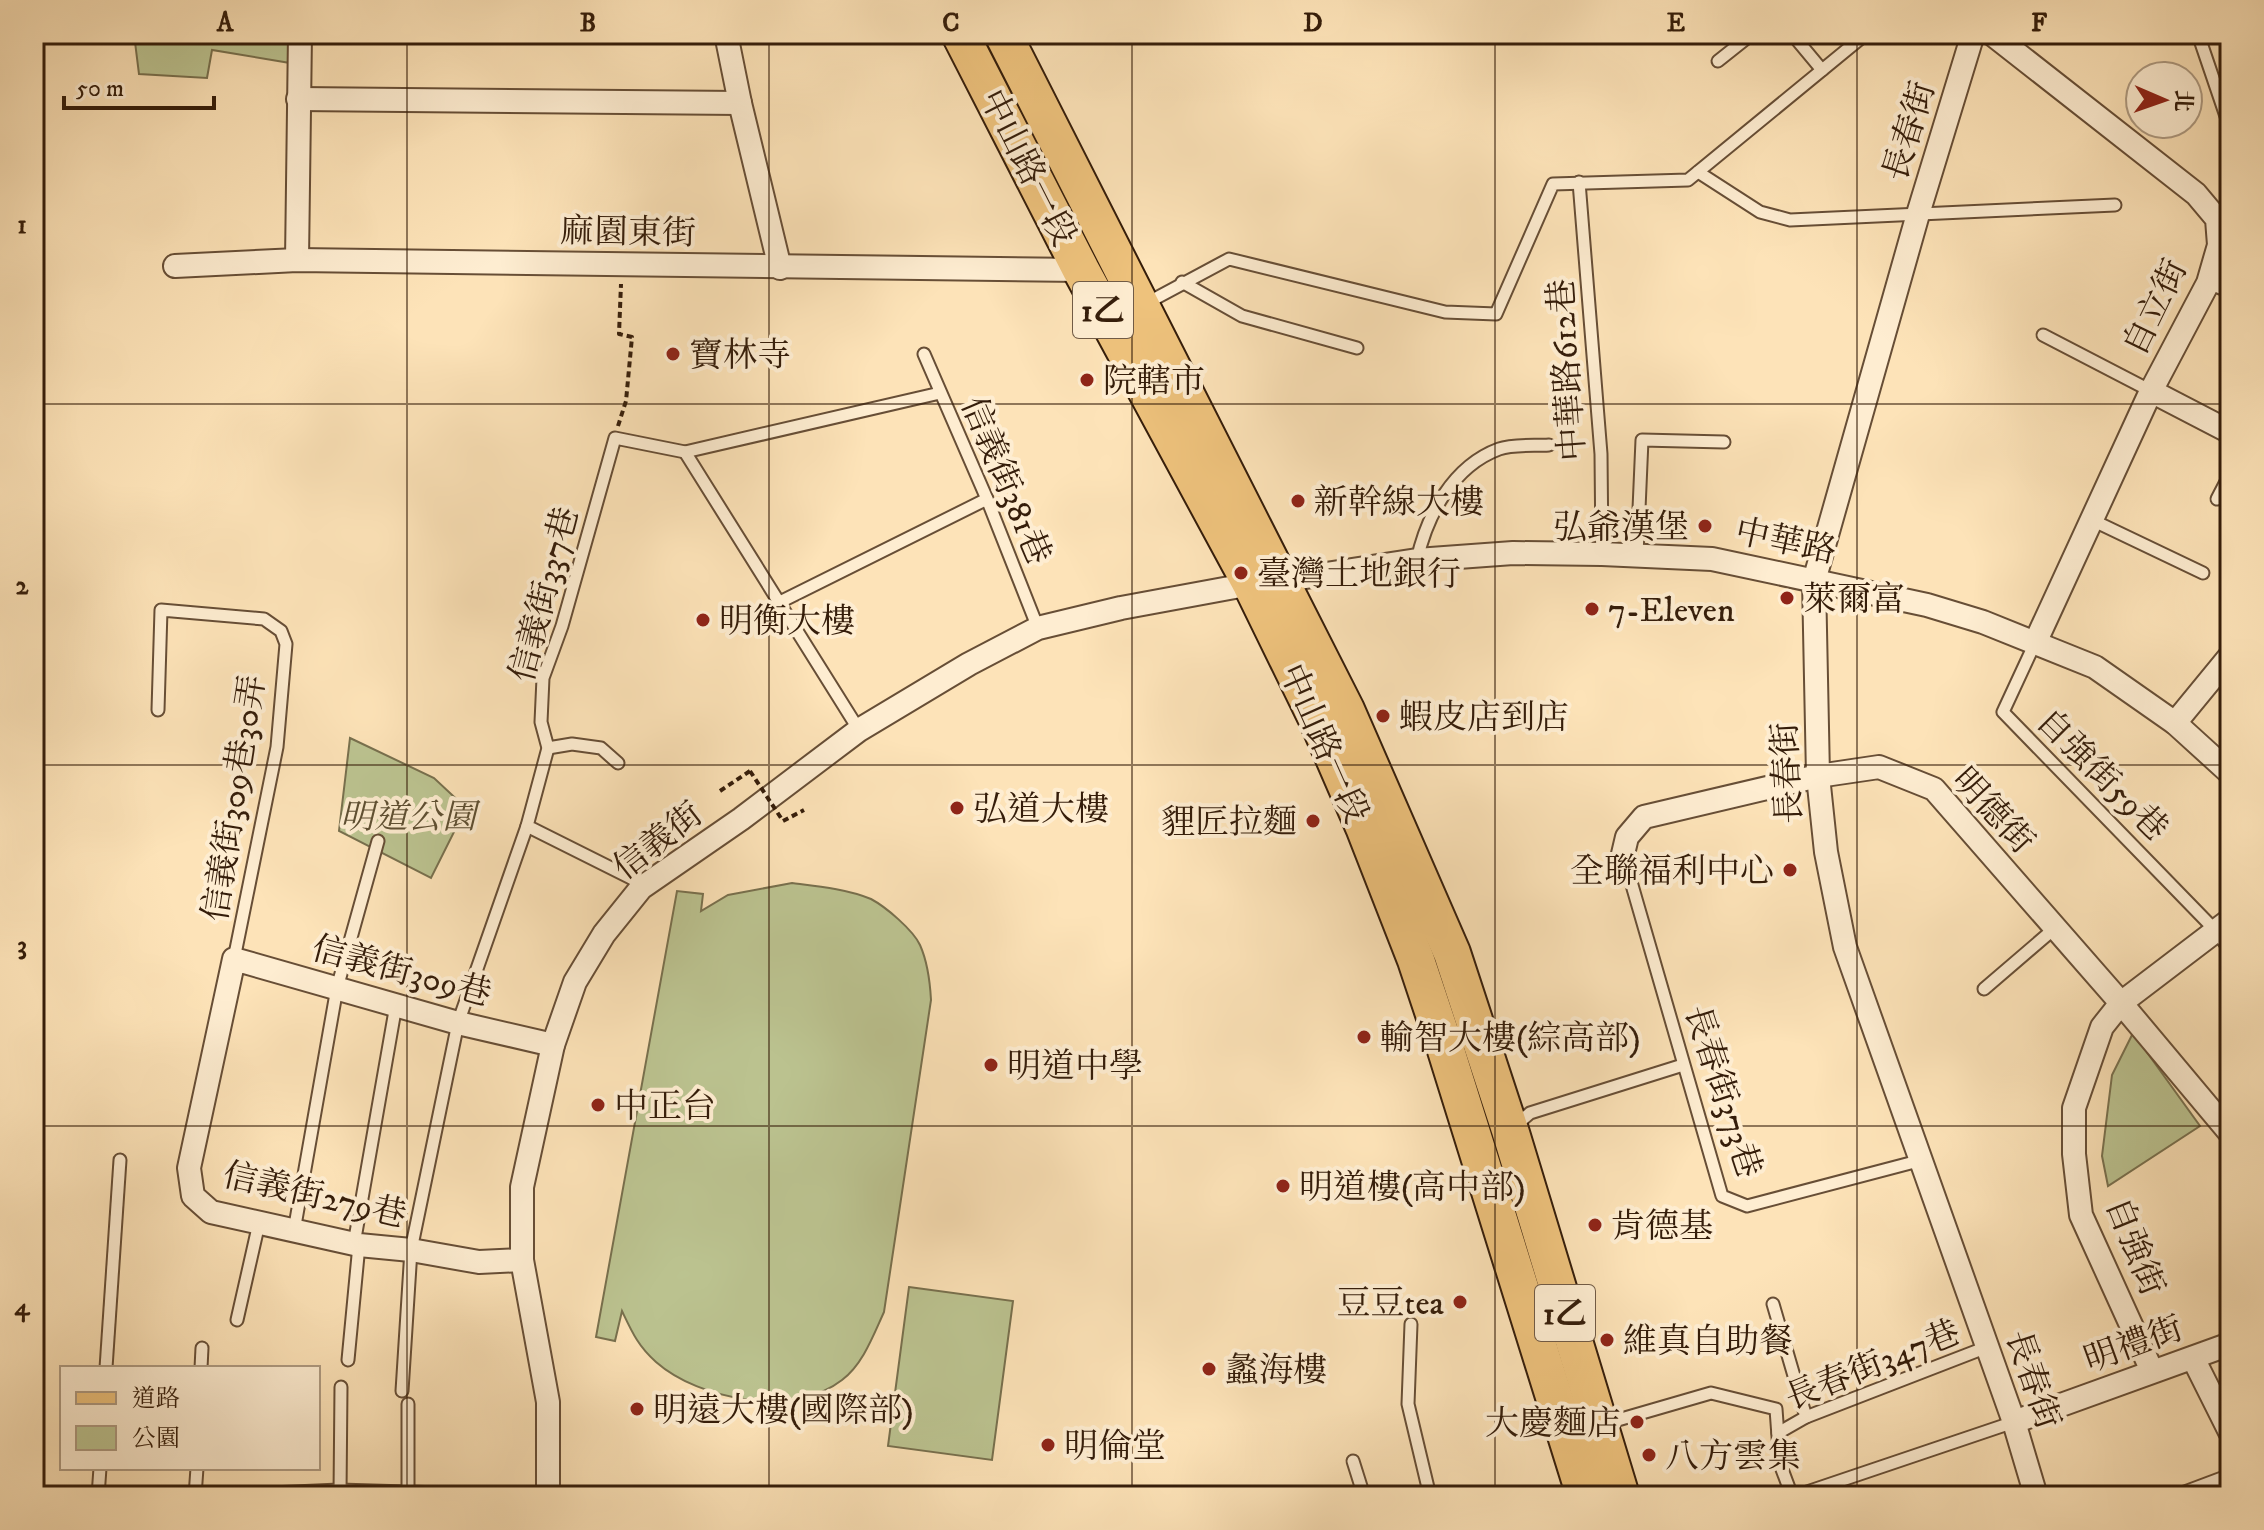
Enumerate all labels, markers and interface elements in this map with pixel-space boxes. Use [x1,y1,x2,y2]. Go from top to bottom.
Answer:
text: A [216,7,235,40]
text: B [580,7,596,40]
text: C [942,7,960,40]
text: D [1303,7,1323,40]
text: E [1667,7,1685,40]
text: F [2031,7,2048,40]
scale bar [64,60,214,110]
north arrow [2124,60,2204,140]
text: 50 m [76,74,124,104]
street label: 長春街 [1875,77,1945,186]
street label: 中山路一段 [970,83,1085,253]
text: 北 [2169,89,2196,112]
text: 1 [17,209,27,242]
street label: 麻園東街 [560,211,696,255]
street label: 自立街 [2115,253,2197,363]
street label: 中華路612巷 [1541,277,1595,462]
road number: 1乙 [1073,282,1133,338]
place label: 寶林寺 [689,335,791,377]
marker: 寶林寺 [664,345,682,363]
place label: 院轄市 [1103,361,1205,403]
marker: 院轄市 [1078,371,1096,389]
street label: 信義街381巷 [951,391,1059,571]
place label: 新幹線大樓 [1314,482,1484,524]
marker: 新幹線大樓 [1289,492,1307,510]
street label: 信義街337巷 [501,502,588,687]
place label: 弘爺漢堡 [1553,507,1689,549]
street label: 中華路 [1731,511,1840,573]
marker: 弘爺漢堡 [1696,517,1714,535]
place label: 臺灣土地銀行 [1257,554,1461,596]
marker: 臺灣土地銀行 [1232,564,1250,582]
text: 2 [16,570,30,603]
place label: 萊爾富 [1803,579,1905,621]
marker: 萊爾富 [1778,589,1796,607]
place label: 7-Eleven [1608,590,1735,632]
marker: 7-Eleven [1583,600,1601,618]
place label: 明衡大樓 [719,601,855,643]
marker: 明衡大樓 [694,611,712,629]
street label: 中山路一段 [1269,658,1377,830]
street label: 信義街309巷30弄 [195,672,275,925]
place label: 蝦皮店到店 [1399,697,1569,739]
street label: 自強街59巷 [2027,701,2176,850]
marker: 蝦皮店到店 [1374,707,1392,725]
street label: 長春街 [1764,721,1812,825]
street label: 明德街 [1942,760,2043,863]
place label: 弘道大樓 [973,789,1109,831]
street label: 信義街 [605,794,711,890]
park label: 明道公園 [340,797,481,839]
marker: 弘道大樓 [948,799,966,817]
place label: 貍匠拉麵 [1161,802,1297,844]
marker: 貍匠拉麵 [1304,812,1322,830]
place label: 全聯福利中心 [1570,851,1774,893]
marker: 全聯福利中心 [1781,861,1799,879]
street label: 信義街309巷 [307,928,496,1016]
text: 3 [17,930,27,963]
street label: 長春街373巷 [1674,1000,1770,1183]
place label: 輸智大樓(綜高部) [1380,1018,1641,1060]
marker: 輸智大樓(綜高部) [1355,1028,1373,1046]
place label: 明道中學 [1007,1046,1143,1088]
marker: 明道中學 [982,1056,1000,1074]
place label: 中正台 [614,1086,716,1128]
marker: 中正台 [589,1096,607,1114]
street label: 信義街279巷 [219,1154,410,1237]
place label: 明道樓(高中部) [1299,1167,1526,1209]
marker: 明道樓(高中部) [1274,1177,1292,1195]
street label: 自強街 [2096,1192,2173,1302]
place label: 肯德基 [1611,1206,1713,1248]
marker: 肯德基 [1586,1216,1604,1234]
place label: 豆豆tea [1337,1283,1445,1325]
road number: 1乙 [1535,1285,1595,1341]
text: 4 [15,1291,31,1324]
marker: 豆豆tea [1451,1293,1469,1311]
street label: 明禮街 [2079,1308,2189,1382]
street label: 長春街347巷 [1779,1312,1966,1420]
place label: 維真自助餐 [1623,1321,1793,1363]
street label: 長春街 [1996,1325,2069,1435]
marker: 維真自助餐 [1598,1331,1616,1349]
place label: 蠡海樓 [1225,1350,1327,1392]
marker: 蠡海樓 [1200,1360,1218,1378]
legend [60,1366,320,1470]
text: 道路 [132,1384,180,1414]
place label: 明遠大樓(國際部) [653,1390,914,1432]
marker: 明遠大樓(國際部) [628,1400,646,1418]
place label: 大慶麵店 [1485,1403,1621,1445]
marker: 大慶麵店 [1628,1413,1646,1431]
text: 公園 [132,1424,180,1454]
place label: 明倫堂 [1064,1426,1166,1468]
marker: 明倫堂 [1039,1436,1057,1454]
place label: 八方雲集 [1665,1436,1801,1478]
marker: 八方雲集 [1640,1446,1658,1464]

